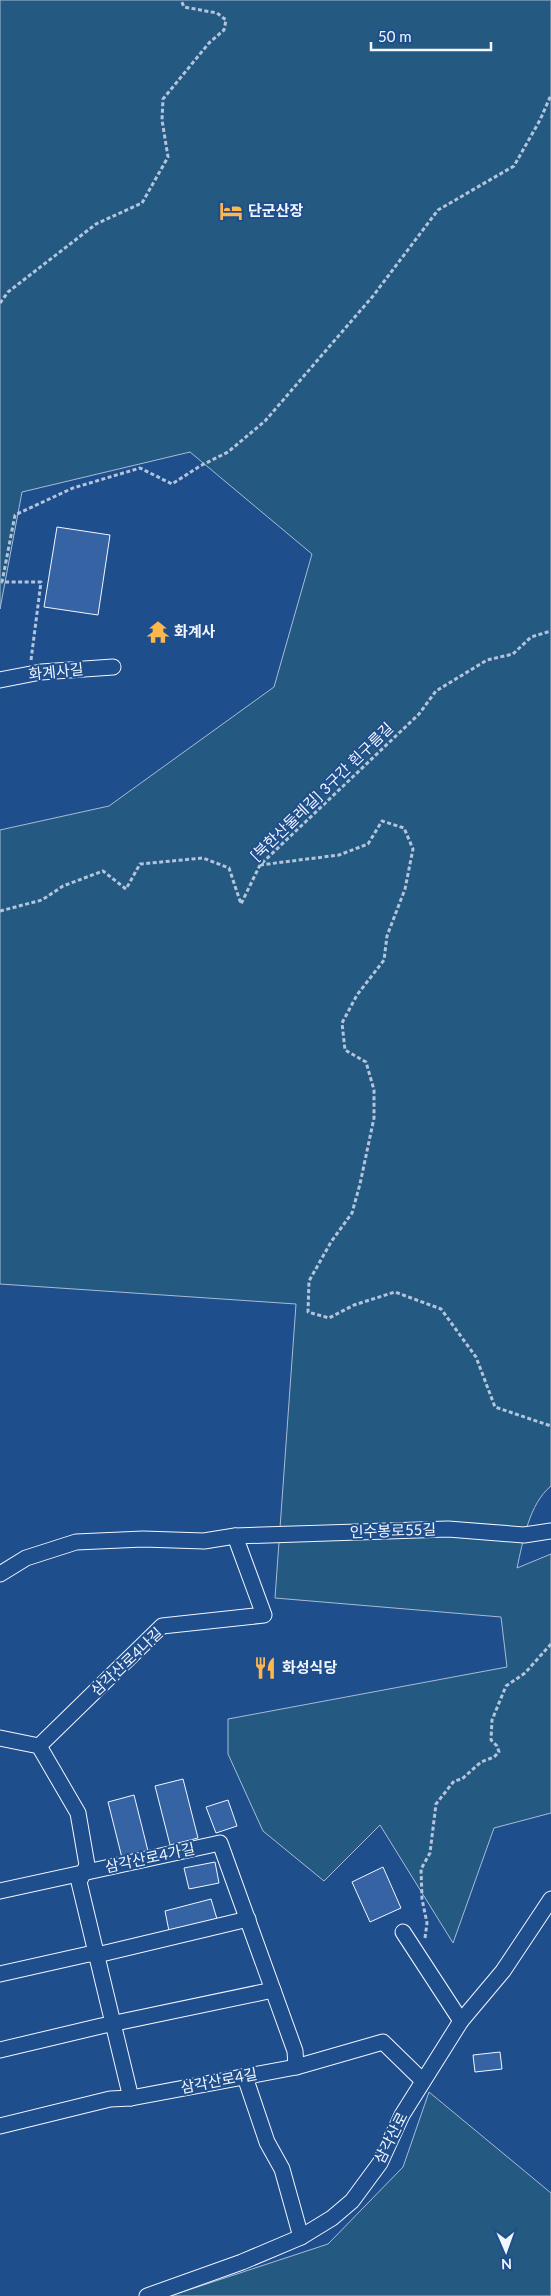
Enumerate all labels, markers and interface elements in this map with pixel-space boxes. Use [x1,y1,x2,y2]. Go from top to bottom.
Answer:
scale bar [371,20,491,52]
text: 50 m [378,27,412,45]
hotel icon: 단군산장 [218,198,244,224]
place label: 단군산장 [248,201,303,219]
temple icon: 화계사 [145,619,171,645]
place label: 화계사 [174,622,216,640]
street label: 화계사길 [28,659,84,683]
street label: [북한산둘레길] 3구간 흰구름길 [246,718,396,864]
street label: 인수봉로55길 [349,1519,436,1541]
street label: 삼각산로4나길 [87,1623,166,1699]
restaurant icon: 화성식당 [252,1655,278,1681]
place label: 화성식당 [282,1658,337,1676]
street label: 삼각산로4가길 [103,1839,196,1875]
street label: 삼각산로4길 [179,2064,259,2096]
street label: 삼각산로 [370,2109,411,2166]
north arrow [481,2226,531,2276]
text: N [501,2256,512,2273]

